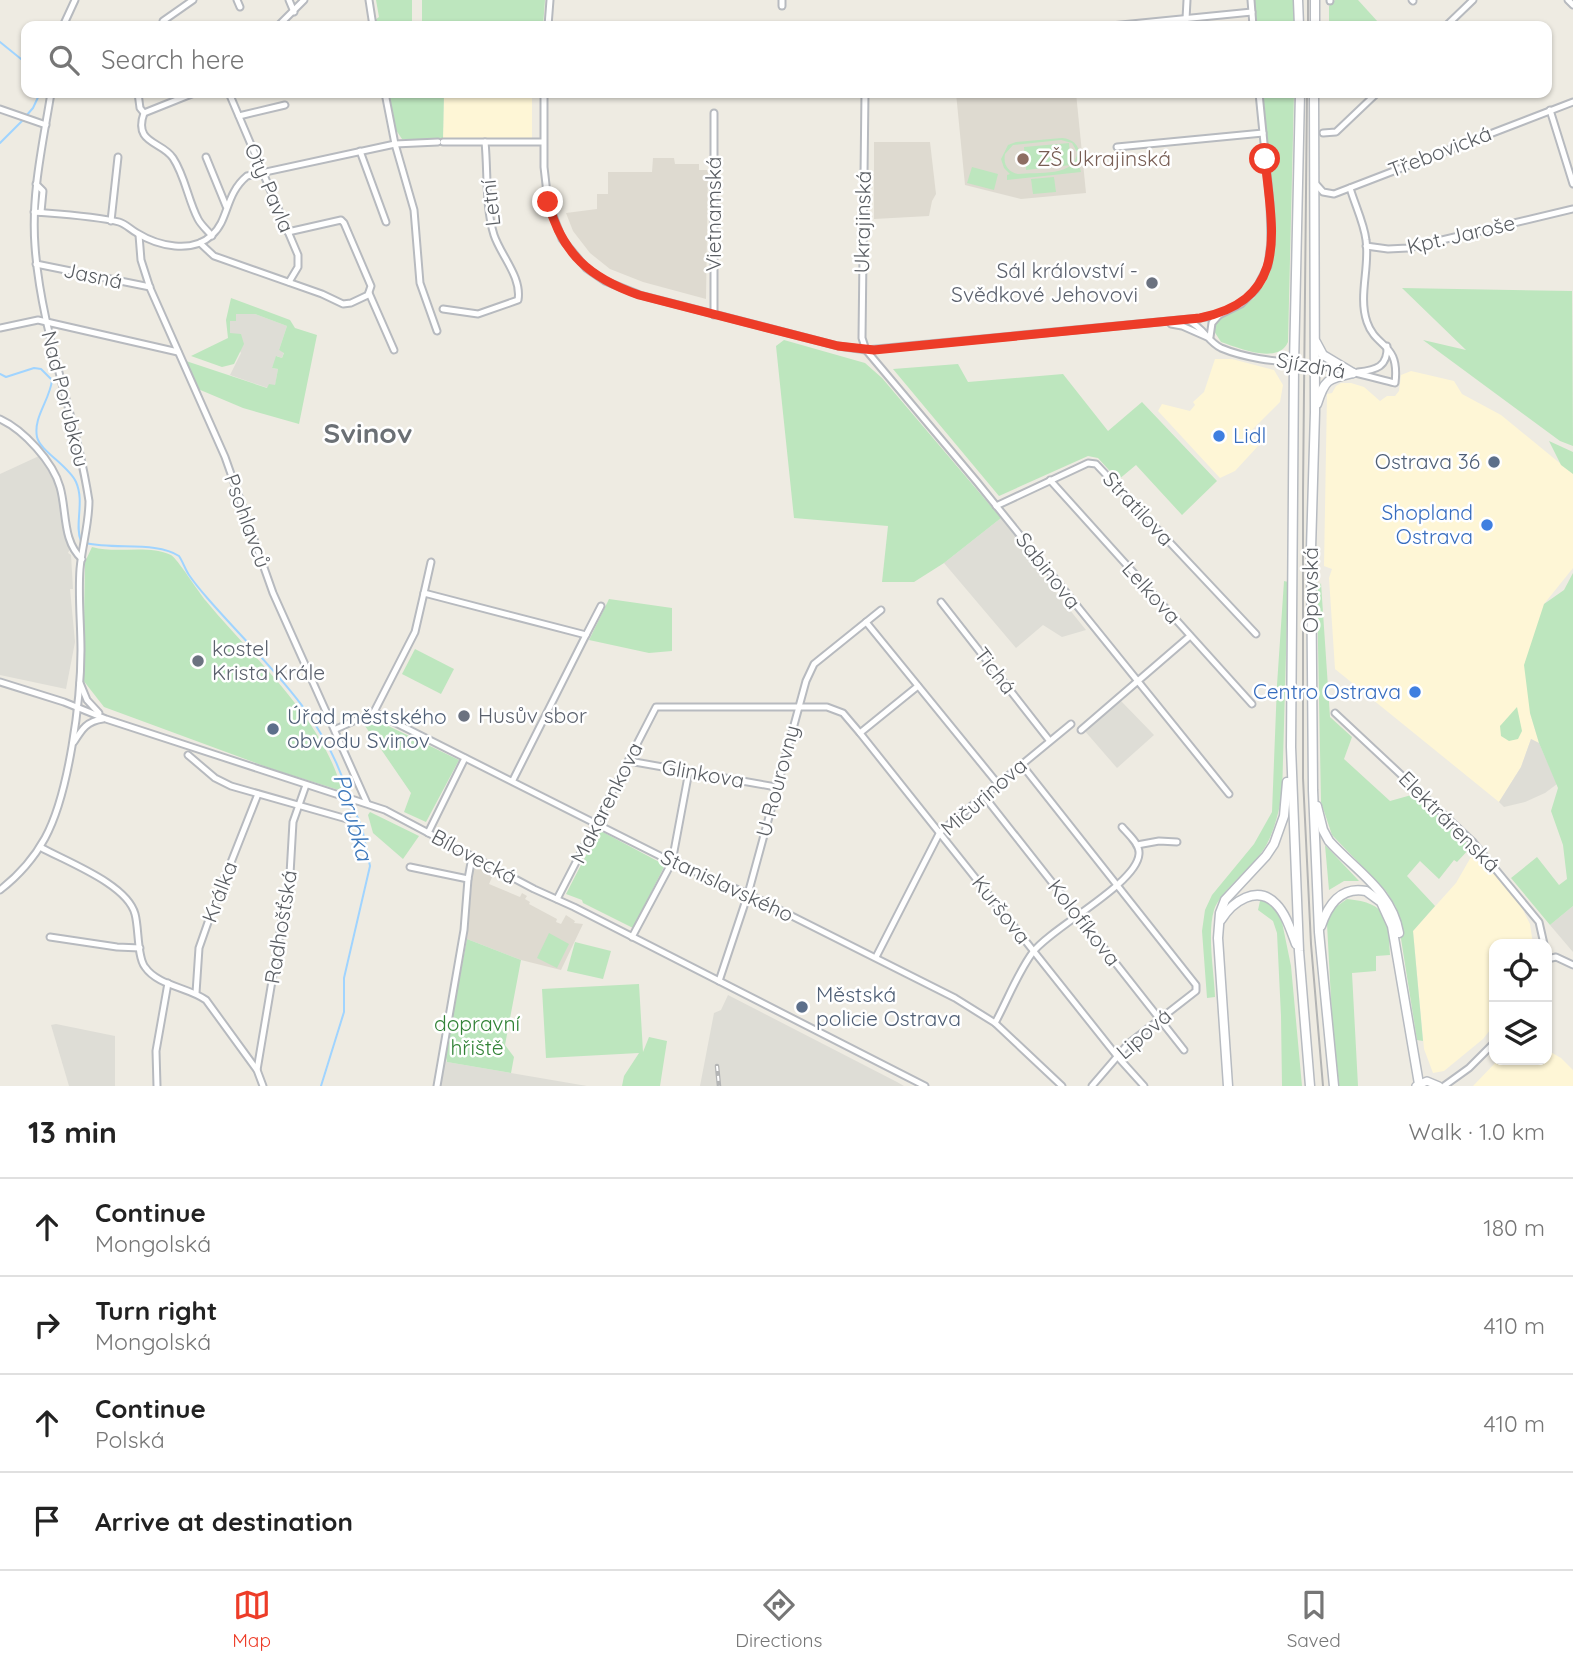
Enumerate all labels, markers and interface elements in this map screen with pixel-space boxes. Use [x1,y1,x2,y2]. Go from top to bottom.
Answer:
search box [21,21,1552,98]
icon: search [45,41,83,79]
text: Search here [101,43,245,76]
street label: Třebovická [1384,120,1495,183]
street label: Oty Pavla [240,139,300,236]
route start [1249,143,1280,174]
place label: ZŠ Ukrajinská [1037,145,1171,171]
marker: ZŠ Ukrajinská [1015,151,1031,167]
street label: Vietnamská [700,156,726,272]
street label: Ukrajinská [848,170,876,274]
street label: Letní [475,178,505,228]
route end [532,186,563,217]
street label: Kpt. Jaroše [1404,209,1517,259]
street label: Jasná [61,256,125,294]
place label: Sál království - Svědkové Jehovovi [951,257,1138,307]
marker: Sál království - Svědkové Jehovovi [1144,275,1160,291]
street label: Nad Porubkou [36,328,95,470]
street label: Sjízdná [1275,346,1348,384]
district label: Svinov [324,415,412,450]
place label: Lidl [1233,422,1266,448]
marker: Lidl [1211,428,1227,444]
place label: Ostrava 36 [1375,448,1480,474]
marker: Ostrava 36 [1486,454,1502,470]
street label: Stratilova [1098,466,1180,551]
street label: Psohlavců [219,470,277,571]
place label: Shopland Ostrava [1381,499,1473,549]
marker: Shopland Ostrava [1479,517,1495,533]
street label: Sabinova [1011,527,1087,614]
street label: Opavská [1297,547,1323,633]
street label: Lelkova [1117,556,1187,629]
place label: kostel Krista Krále [212,635,325,685]
street label: Tichá [969,642,1022,699]
marker: kostel Krista Krále [190,653,206,669]
place label: Centro Ostrava [1253,678,1401,704]
marker: Centro Ostrava [1407,684,1423,700]
place label: Husův sbor [478,702,587,728]
place label: Úřad městského obvodu Svinov [287,703,447,753]
marker: Husův sbor [456,708,472,724]
marker: Úřad městského obvodu Svinov [265,721,281,737]
street label: U Rourovny [750,722,804,839]
street label: Makarenkova [564,738,648,868]
street label: Mičurinova [935,752,1032,841]
street label: Glinkova [660,753,746,793]
street label: Elektrárenská [1394,765,1506,877]
water label: Porubka [327,770,380,865]
street label: Bílovecká [427,823,522,889]
street label: Stanislavského [657,843,798,927]
street label: Králka [196,857,243,926]
street label: Radhošťská [258,868,302,986]
street label: Kuršova [967,870,1037,949]
street label: Kolofíkova [1043,874,1127,971]
map controls [1489,939,1552,1065]
button: locate [1489,939,1552,1002]
place label: Městská policie Ostrava [816,981,961,1031]
marker: Městská policie Ostrava [794,999,810,1015]
street label: Lipová [1110,1002,1176,1064]
button: layers [1489,1002,1552,1065]
park label: dopravní hřiště [434,1010,521,1060]
text: 13 min [28,1113,117,1151]
text: Walk · 1.0 km [1408,1117,1545,1146]
text: Continue [95,1196,206,1229]
icon: ahead [28,1208,66,1246]
text: 180 m [1483,1213,1545,1242]
text: Mongolská [95,1229,211,1258]
text: Turn right [95,1294,217,1327]
icon: right [28,1306,66,1344]
text: 410 m [1484,1311,1545,1340]
text: Mongolská [95,1327,211,1356]
text: Continue [95,1392,206,1425]
icon: ahead [28,1404,66,1442]
text: 410 m [1484,1409,1545,1438]
text: Polská [95,1425,165,1454]
icon: arrive [28,1502,66,1540]
text: Arrive at destination [95,1505,353,1538]
tab: Map [232,1586,271,1652]
tab: Directions [735,1586,822,1652]
tab: Saved [1287,1586,1341,1652]

